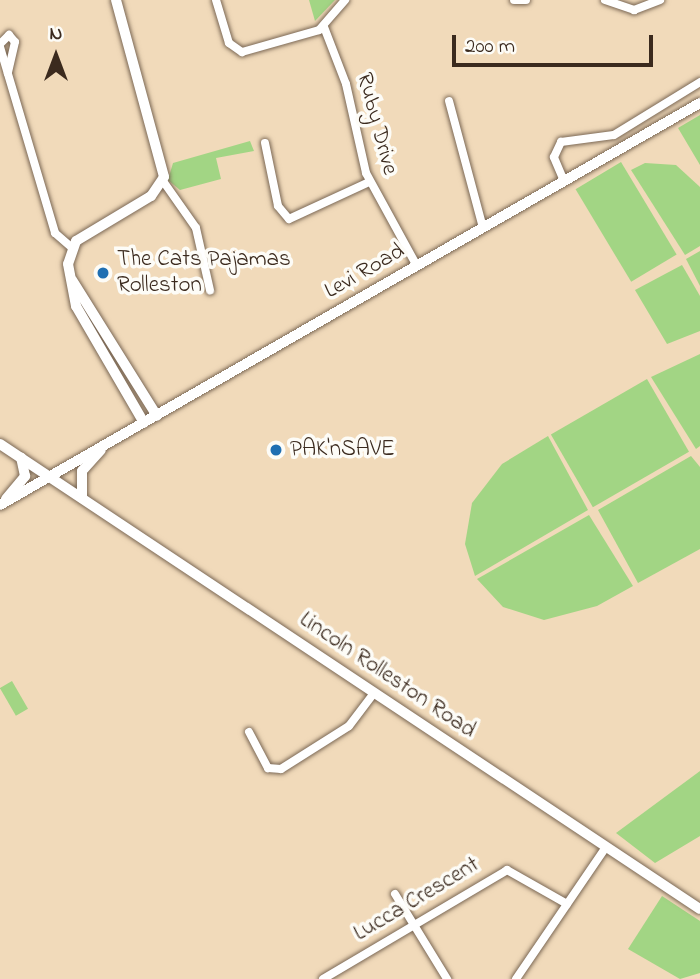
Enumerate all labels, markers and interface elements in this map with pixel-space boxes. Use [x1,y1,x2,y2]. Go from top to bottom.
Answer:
north arrow [21,21,91,91]
text: N [50,21,62,48]
scale bar [455,21,656,65]
text: 200 m [465,32,515,62]
street label: Ruby Drive [349,70,403,178]
street label: Levi Road [320,238,410,306]
place label: The Cats Pajamas Rolleston [117,246,291,300]
marker: The Cats Pajamas Rolleston [95,265,111,281]
place label: PAK'nSAVE [290,436,395,464]
marker: PAK'nSAVE [268,442,284,458]
street label: Lincoln Rolleston Road [293,607,481,745]
street label: Lucca Crescent [349,852,485,948]

